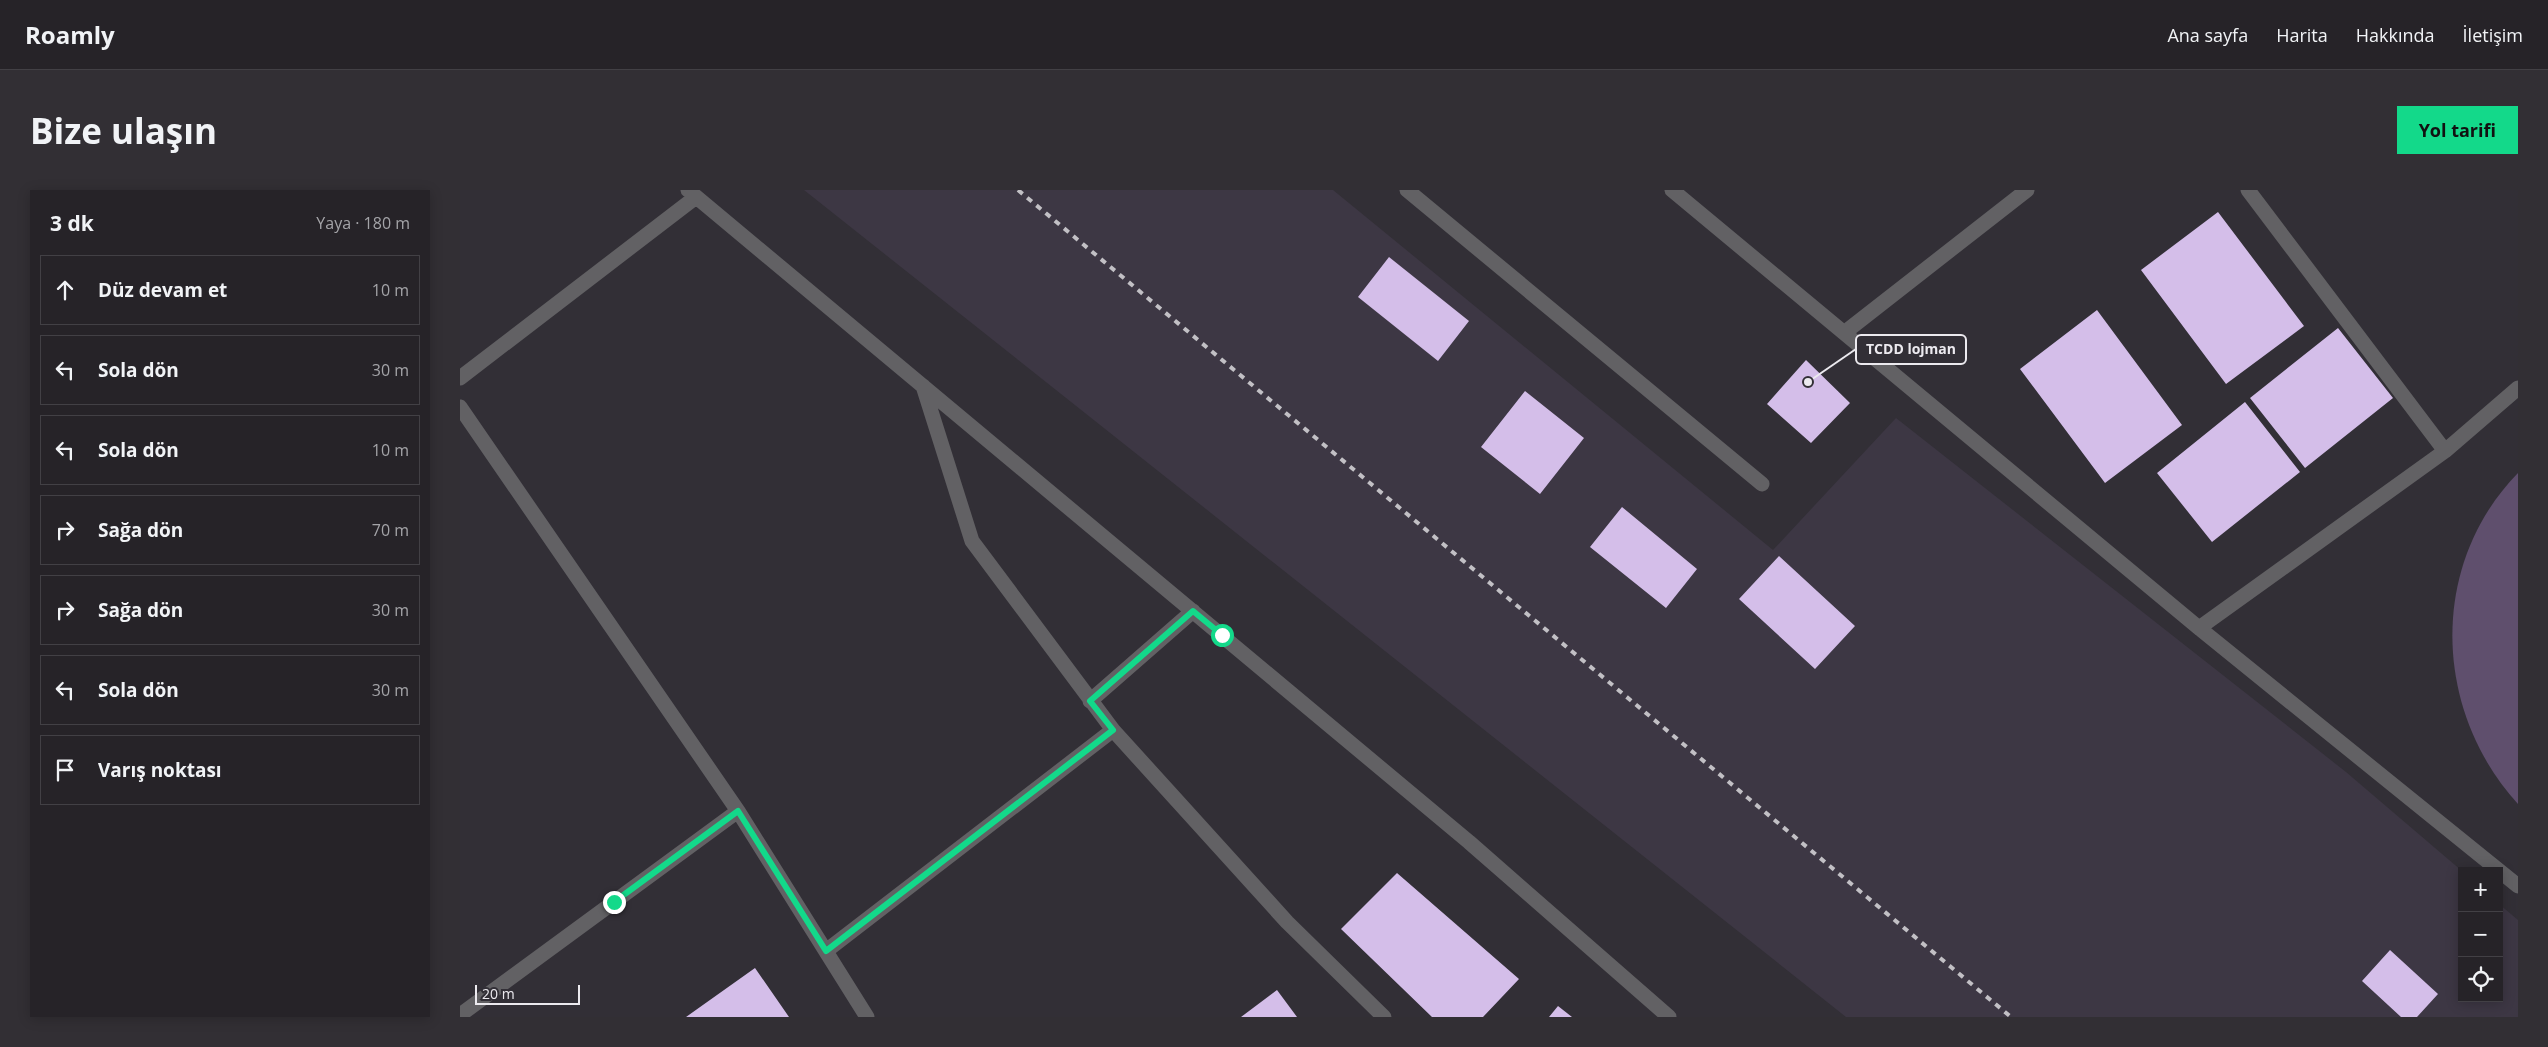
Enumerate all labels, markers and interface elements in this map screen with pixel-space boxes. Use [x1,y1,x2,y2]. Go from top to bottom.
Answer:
text: Roamly [25,18,115,51]
text: Ana sayfa [2167,23,2248,47]
text: Harita [2276,23,2328,47]
text: Hakkında [2356,23,2435,47]
text: İletişim [2463,23,2523,47]
button: Yol tarifi [2397,106,2518,154]
text: Bize ulaşın [30,107,217,154]
text: 3 dk [50,209,94,237]
text: Yaya · 180 m [316,212,410,234]
icon: ahead [51,276,79,304]
text: Düz devam et [98,277,227,303]
text: 10 m [372,279,409,301]
callout: TCDD lojman [1856,335,1966,364]
text: TCDD lojman [1866,339,1956,358]
icon: left [51,356,79,384]
text: Sola dön [98,357,179,383]
text: 30 m [372,359,409,381]
icon: left [51,436,79,464]
text: Sola dön [98,437,179,463]
text: 10 m [372,439,409,461]
icon: right [51,516,79,544]
text: Sağa dön [98,517,183,543]
text: 70 m [372,519,409,541]
icon: right [51,596,79,624]
text: Sağa dön [98,597,183,623]
text: 30 m [372,599,409,621]
route start [1211,624,1234,647]
icon: left [51,676,79,704]
text: Sola dön [98,677,179,703]
text: 30 m [372,679,409,701]
icon: arrive [51,756,79,784]
text: Varış noktası [98,757,222,783]
map controls [2458,867,2503,1002]
button: + [2458,867,2503,912]
route end [603,891,626,914]
button: − [2458,912,2503,957]
button: locate [2458,957,2503,1002]
scale bar [475,982,580,1005]
text: 20 m [482,984,515,1003]

